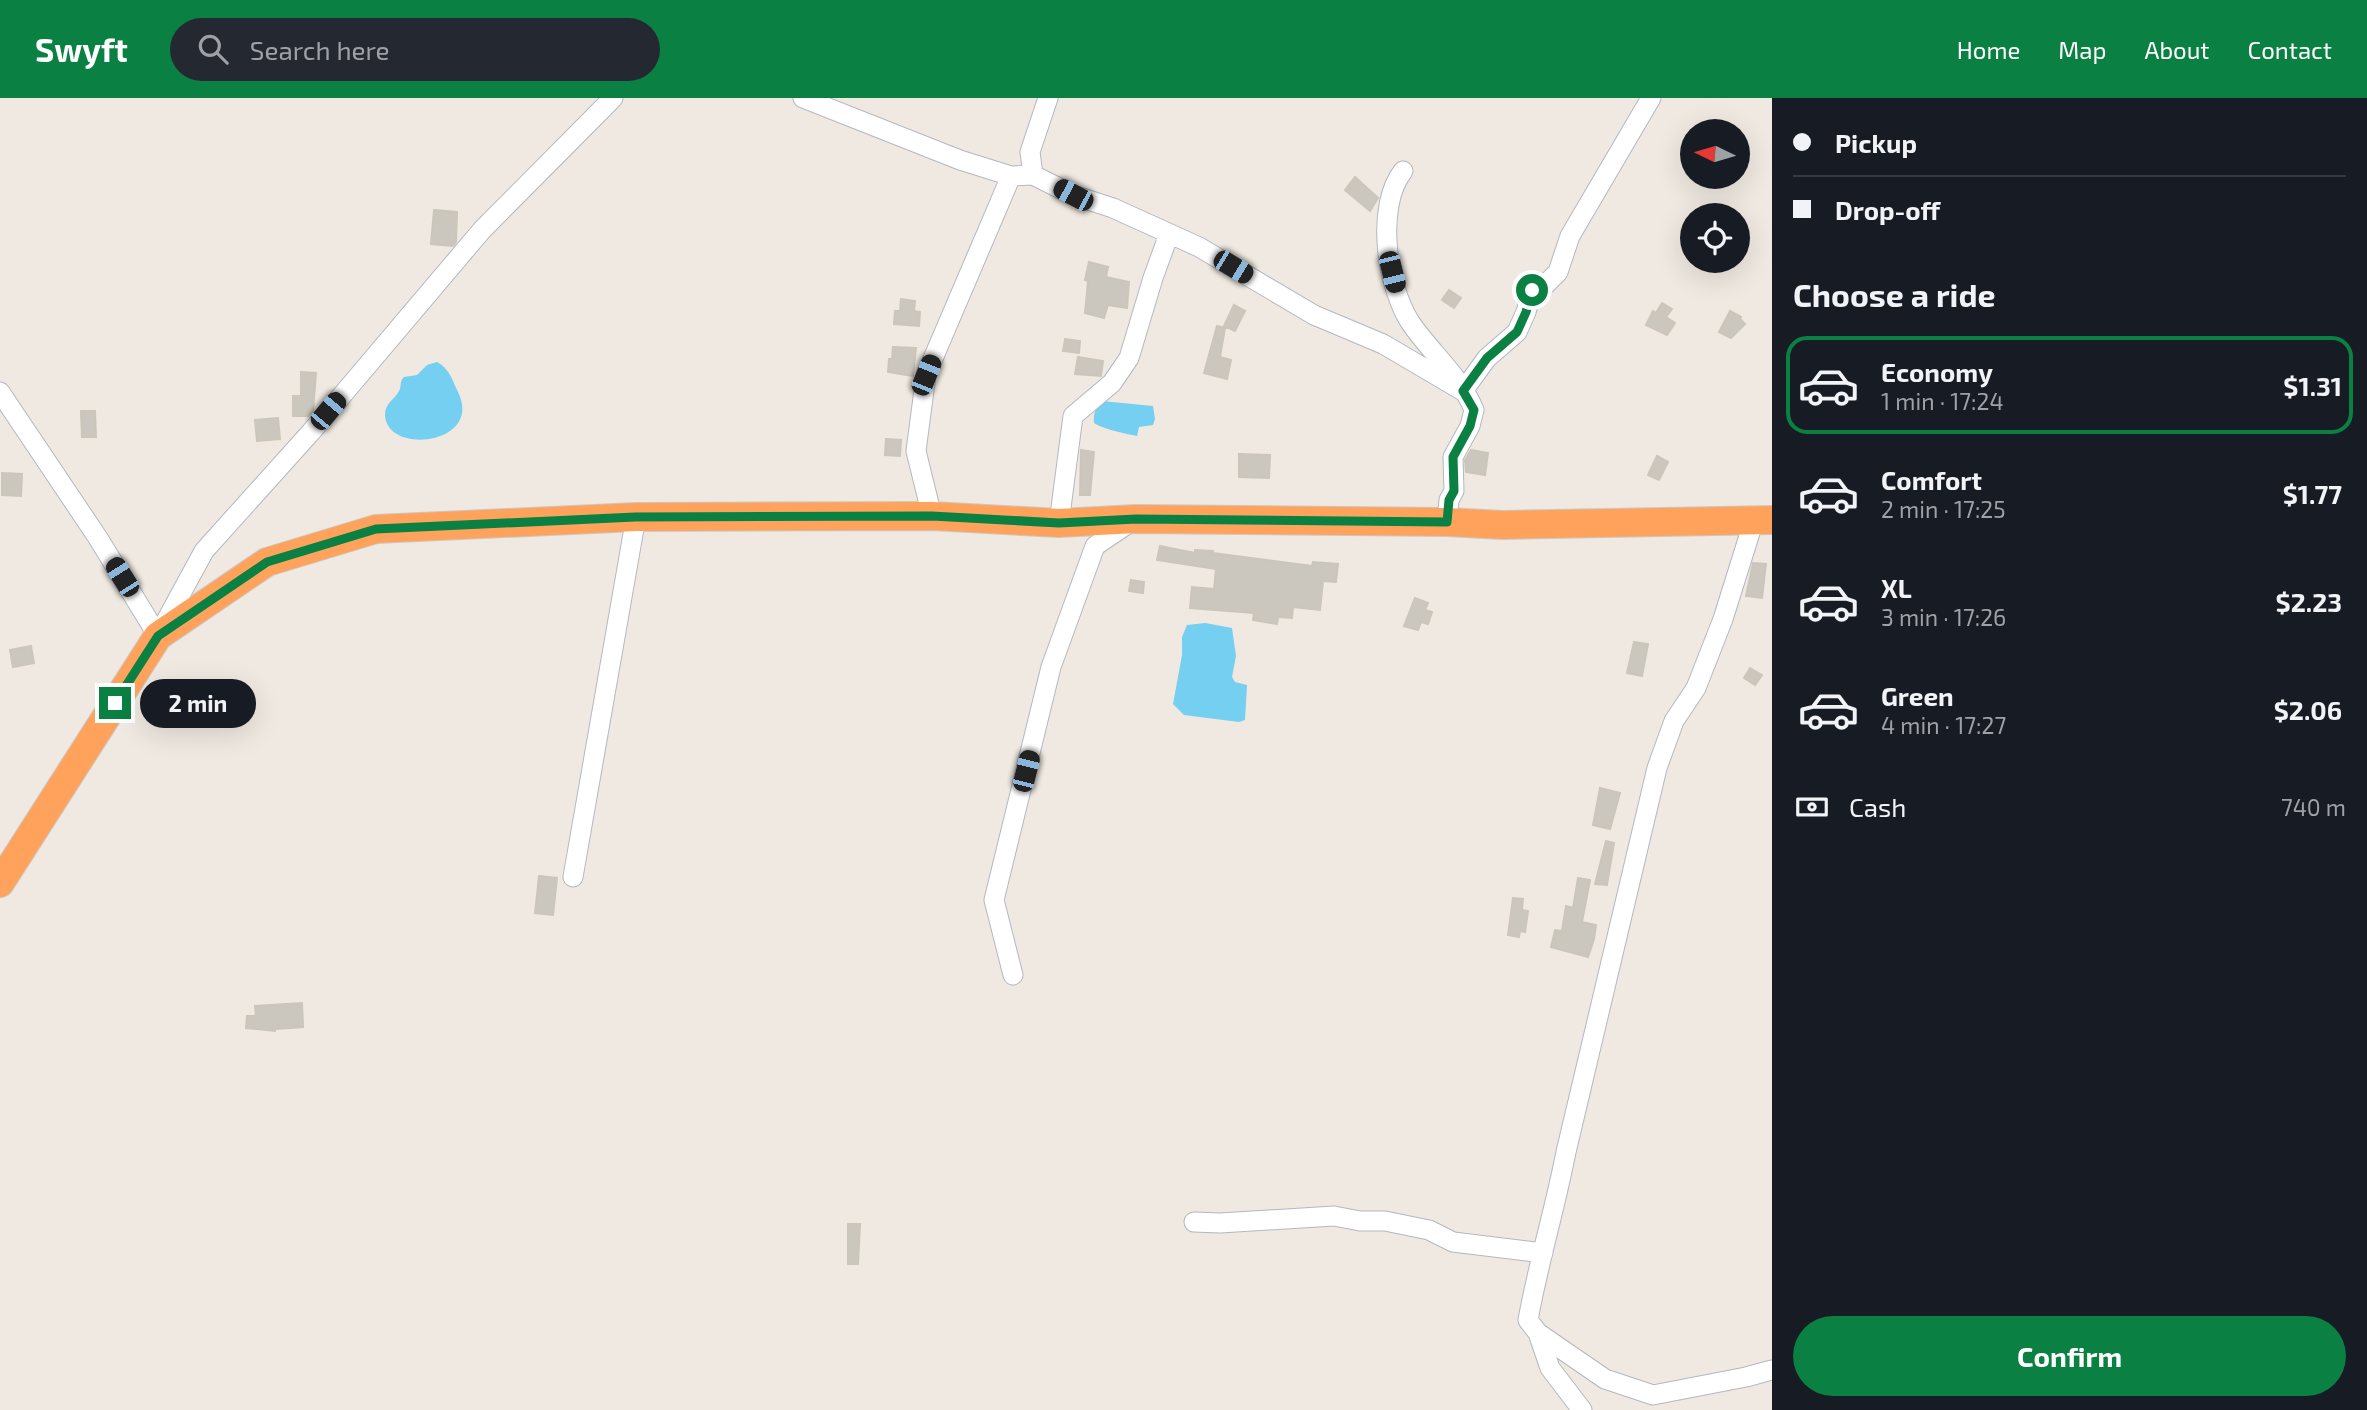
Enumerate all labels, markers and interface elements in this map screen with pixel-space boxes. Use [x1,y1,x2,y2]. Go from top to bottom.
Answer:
search box [170,18,660,81]
text: Swyft [35,29,128,69]
icon: search [194,30,232,68]
text: Search here [250,34,390,65]
text: Home [1957,35,2020,64]
text: Map [2058,35,2106,64]
text: About [2144,35,2210,64]
text: Contact [2248,35,2332,64]
north arrow [1680,119,1750,189]
map controls [1680,119,1750,273]
text: Pickup [1835,127,1917,158]
car [1050,176,1097,214]
text: Drop-off [1835,194,1940,225]
button: locate [1680,203,1750,273]
car [1210,247,1257,287]
car [1377,249,1408,295]
route start [1516,274,1548,306]
text: Choose a ride [1793,275,1996,313]
car [909,352,944,398]
icon: car [1797,354,1860,417]
text: Economy [1881,356,1993,387]
text: $1.31 [2283,370,2342,401]
text: 1 min · 17:24 [1881,387,2004,415]
car [307,388,350,434]
icon: car [1797,462,1860,525]
text: Comfort [1881,464,1982,495]
text: $1.77 [2283,478,2342,509]
text: 2 min · 17:25 [1881,495,2006,523]
car [102,554,143,600]
icon: car [1797,570,1860,633]
text: XL [1881,572,1912,603]
text: $2.23 [2276,586,2342,617]
text: 3 min · 17:26 [1881,603,2006,631]
callout: 2 min [140,678,255,728]
icon: car [1797,678,1860,741]
text: Green [1881,680,1954,711]
route end [99,687,131,719]
text: 2 min [169,689,227,717]
text: $2.06 [2274,694,2342,725]
text: 4 min · 17:27 [1881,711,2006,739]
car [1011,748,1042,794]
icon: cash [1793,788,1831,826]
text: Cash [1849,791,1906,822]
text: 740 m [2281,793,2346,821]
button: Confirm [1793,1316,2346,1396]

